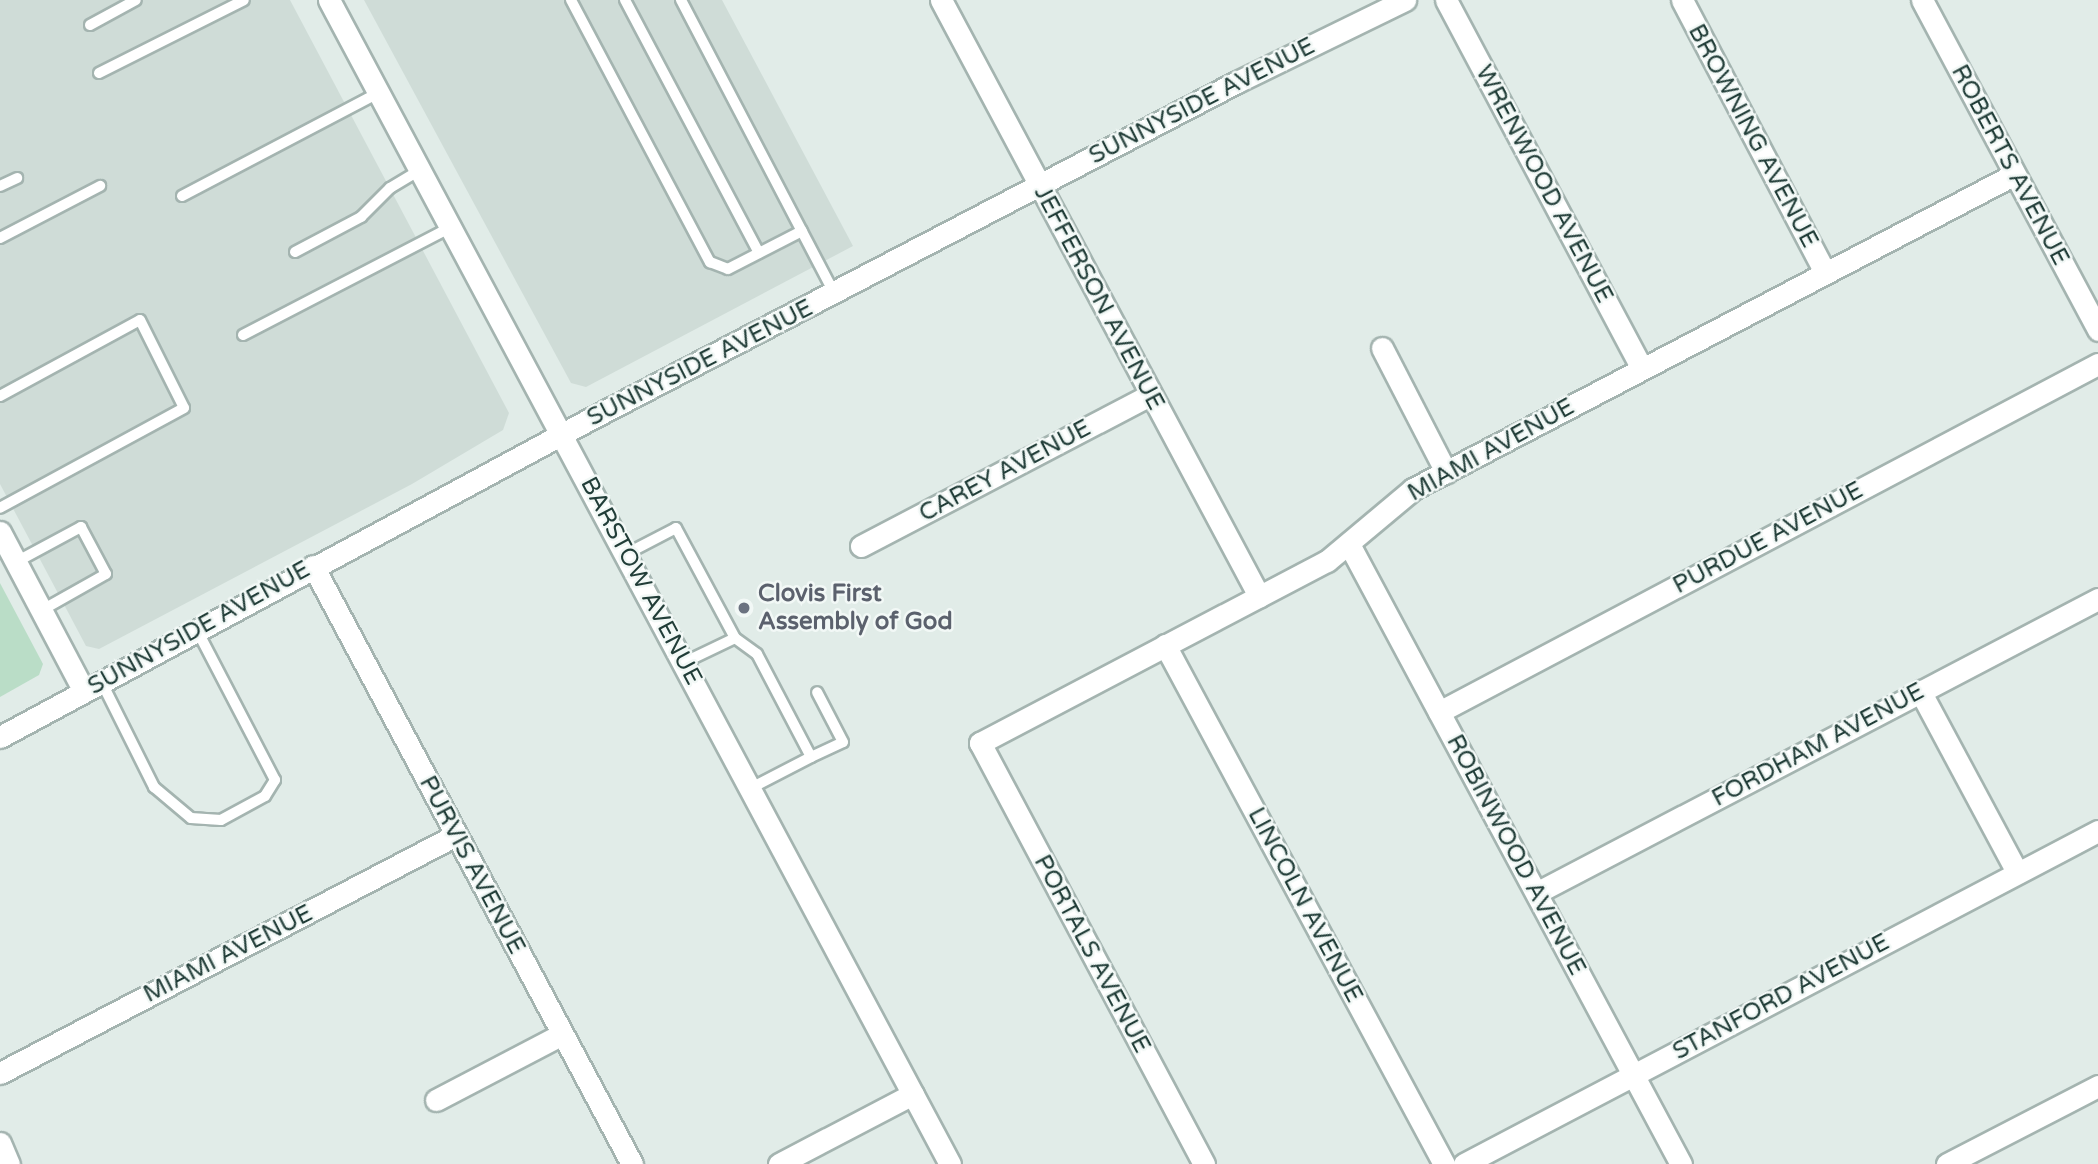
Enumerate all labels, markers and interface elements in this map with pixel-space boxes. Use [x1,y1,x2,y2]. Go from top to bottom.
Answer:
street label: BROWNING AVENUE [1682,19,1824,253]
street label: SUNNYSIDE AVENUE [1084,32,1320,170]
street label: WRENWOOD AVENUE [1469,60,1619,308]
street label: ROBERTS AVENUE [1945,60,2075,270]
street label: JEFFERSON AVENUE [1028,181,1170,415]
street label: SUNNYSIDE AVENUE [582,294,818,432]
street label: MIAMI AVENUE [1403,392,1579,508]
street label: CAREY AVENUE [914,414,1096,528]
street label: BARSTOW AVENUE [574,472,708,690]
street label: PURDUE AVENUE [1668,476,1868,600]
street label: SUNNYSIDE AVENUE [83,555,315,701]
place label: Clovis First Assembly of God [758,580,953,636]
marker: Clovis First Assembly of God [736,600,752,616]
street label: FORDHAM AVENUE [1707,677,1929,813]
street label: ROBINWOOD AVENUE [1440,730,1592,980]
street label: PURVIS AVENUE [413,771,531,959]
street label: LINCOLN AVENUE [1241,803,1369,1007]
street label: PORTALS AVENUE [1028,850,1156,1058]
street label: MIAMI AVENUE [139,899,317,1009]
street label: STANFORD AVENUE [1668,928,1894,1066]

